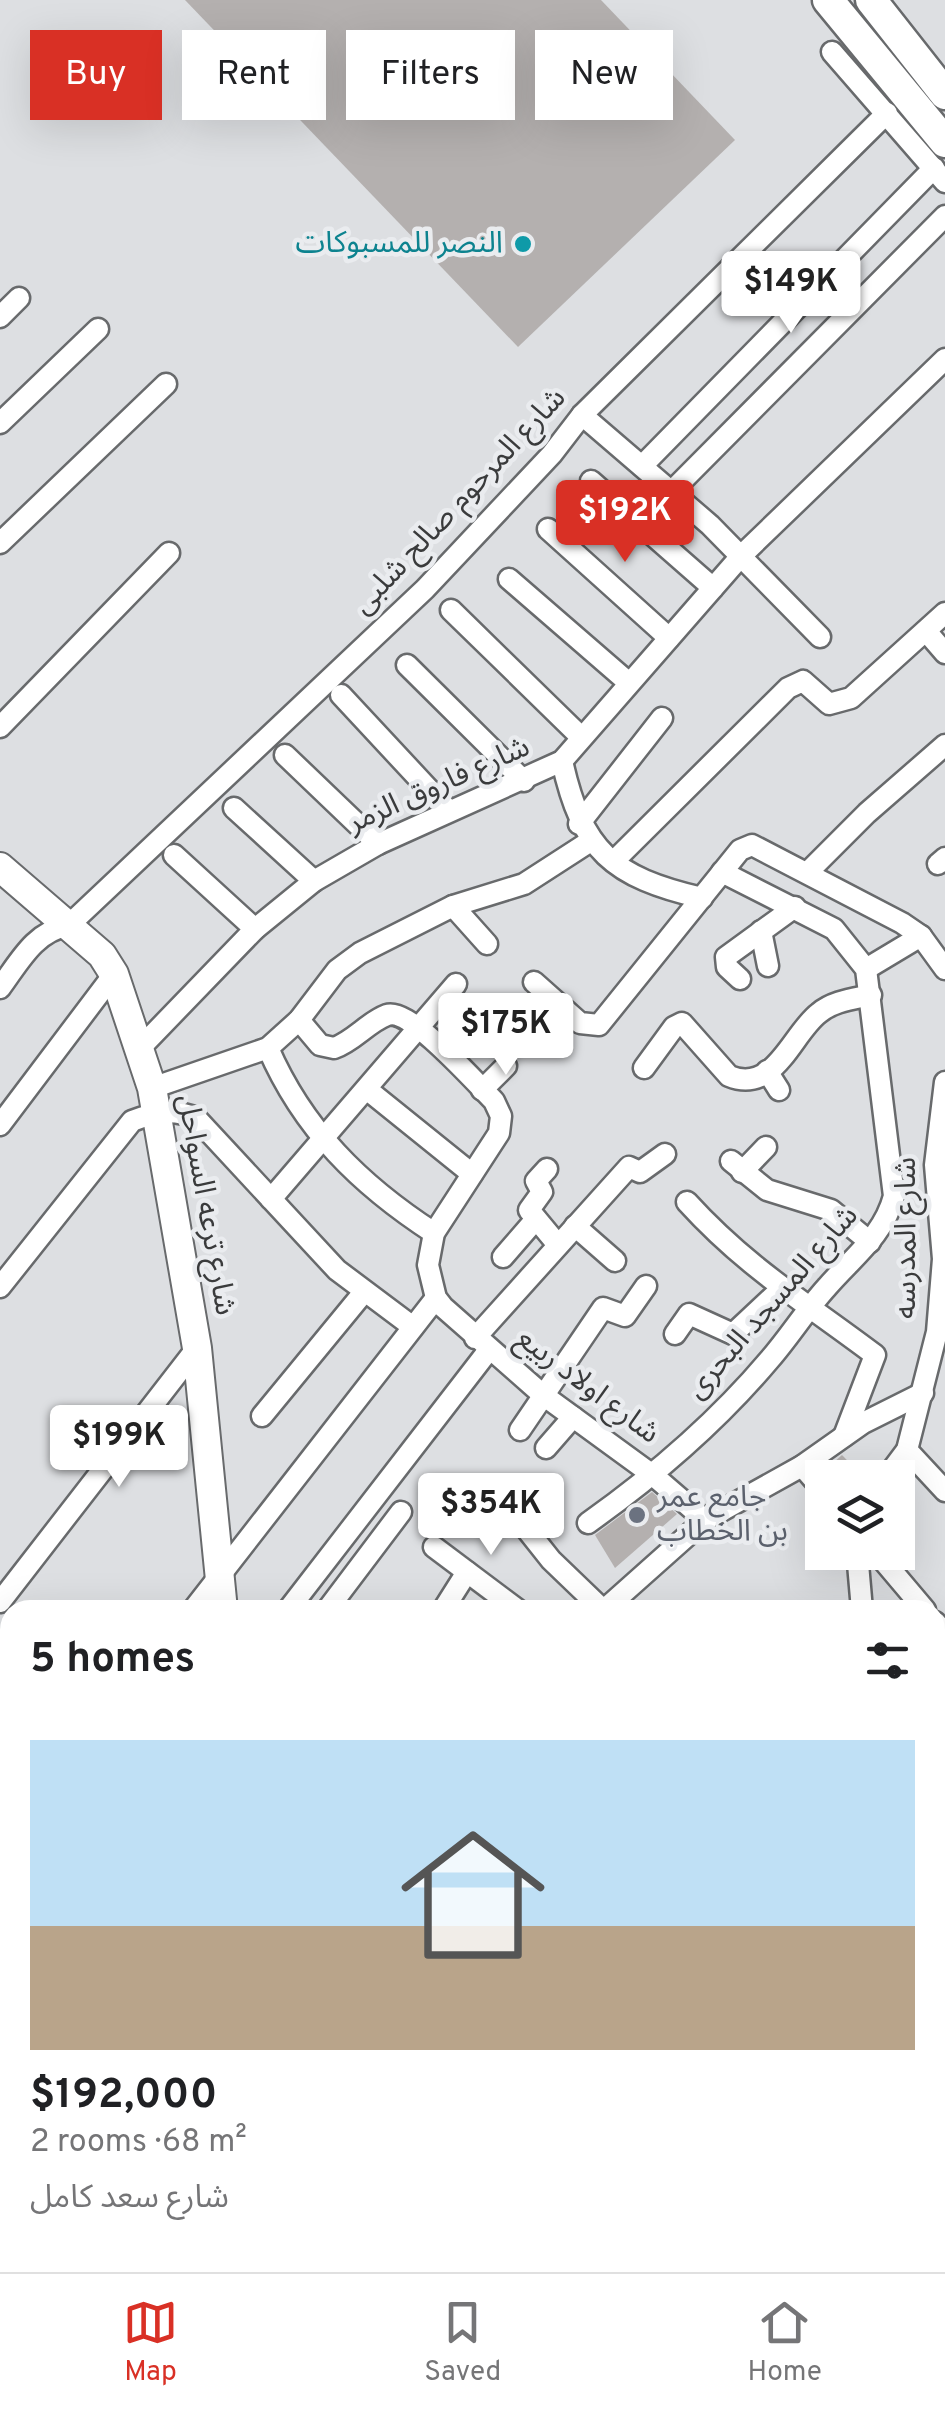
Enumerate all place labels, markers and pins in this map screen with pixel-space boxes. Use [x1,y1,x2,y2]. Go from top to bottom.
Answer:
place label: النصر للمسبوكات [295,226,503,263]
marker: النصر للمسبوكات [512,233,534,255]
pin: $149K [721,251,861,336]
pin: $192K [555,480,695,565]
pin: $175K [436,993,576,1078]
pin: $199K [49,1405,189,1490]
pin: $354K [421,1473,561,1558]
place label: جامع عمر بن الخطاب [656,1480,788,1551]
marker: جامع عمر بن الخطاب [626,1504,648,1526]

